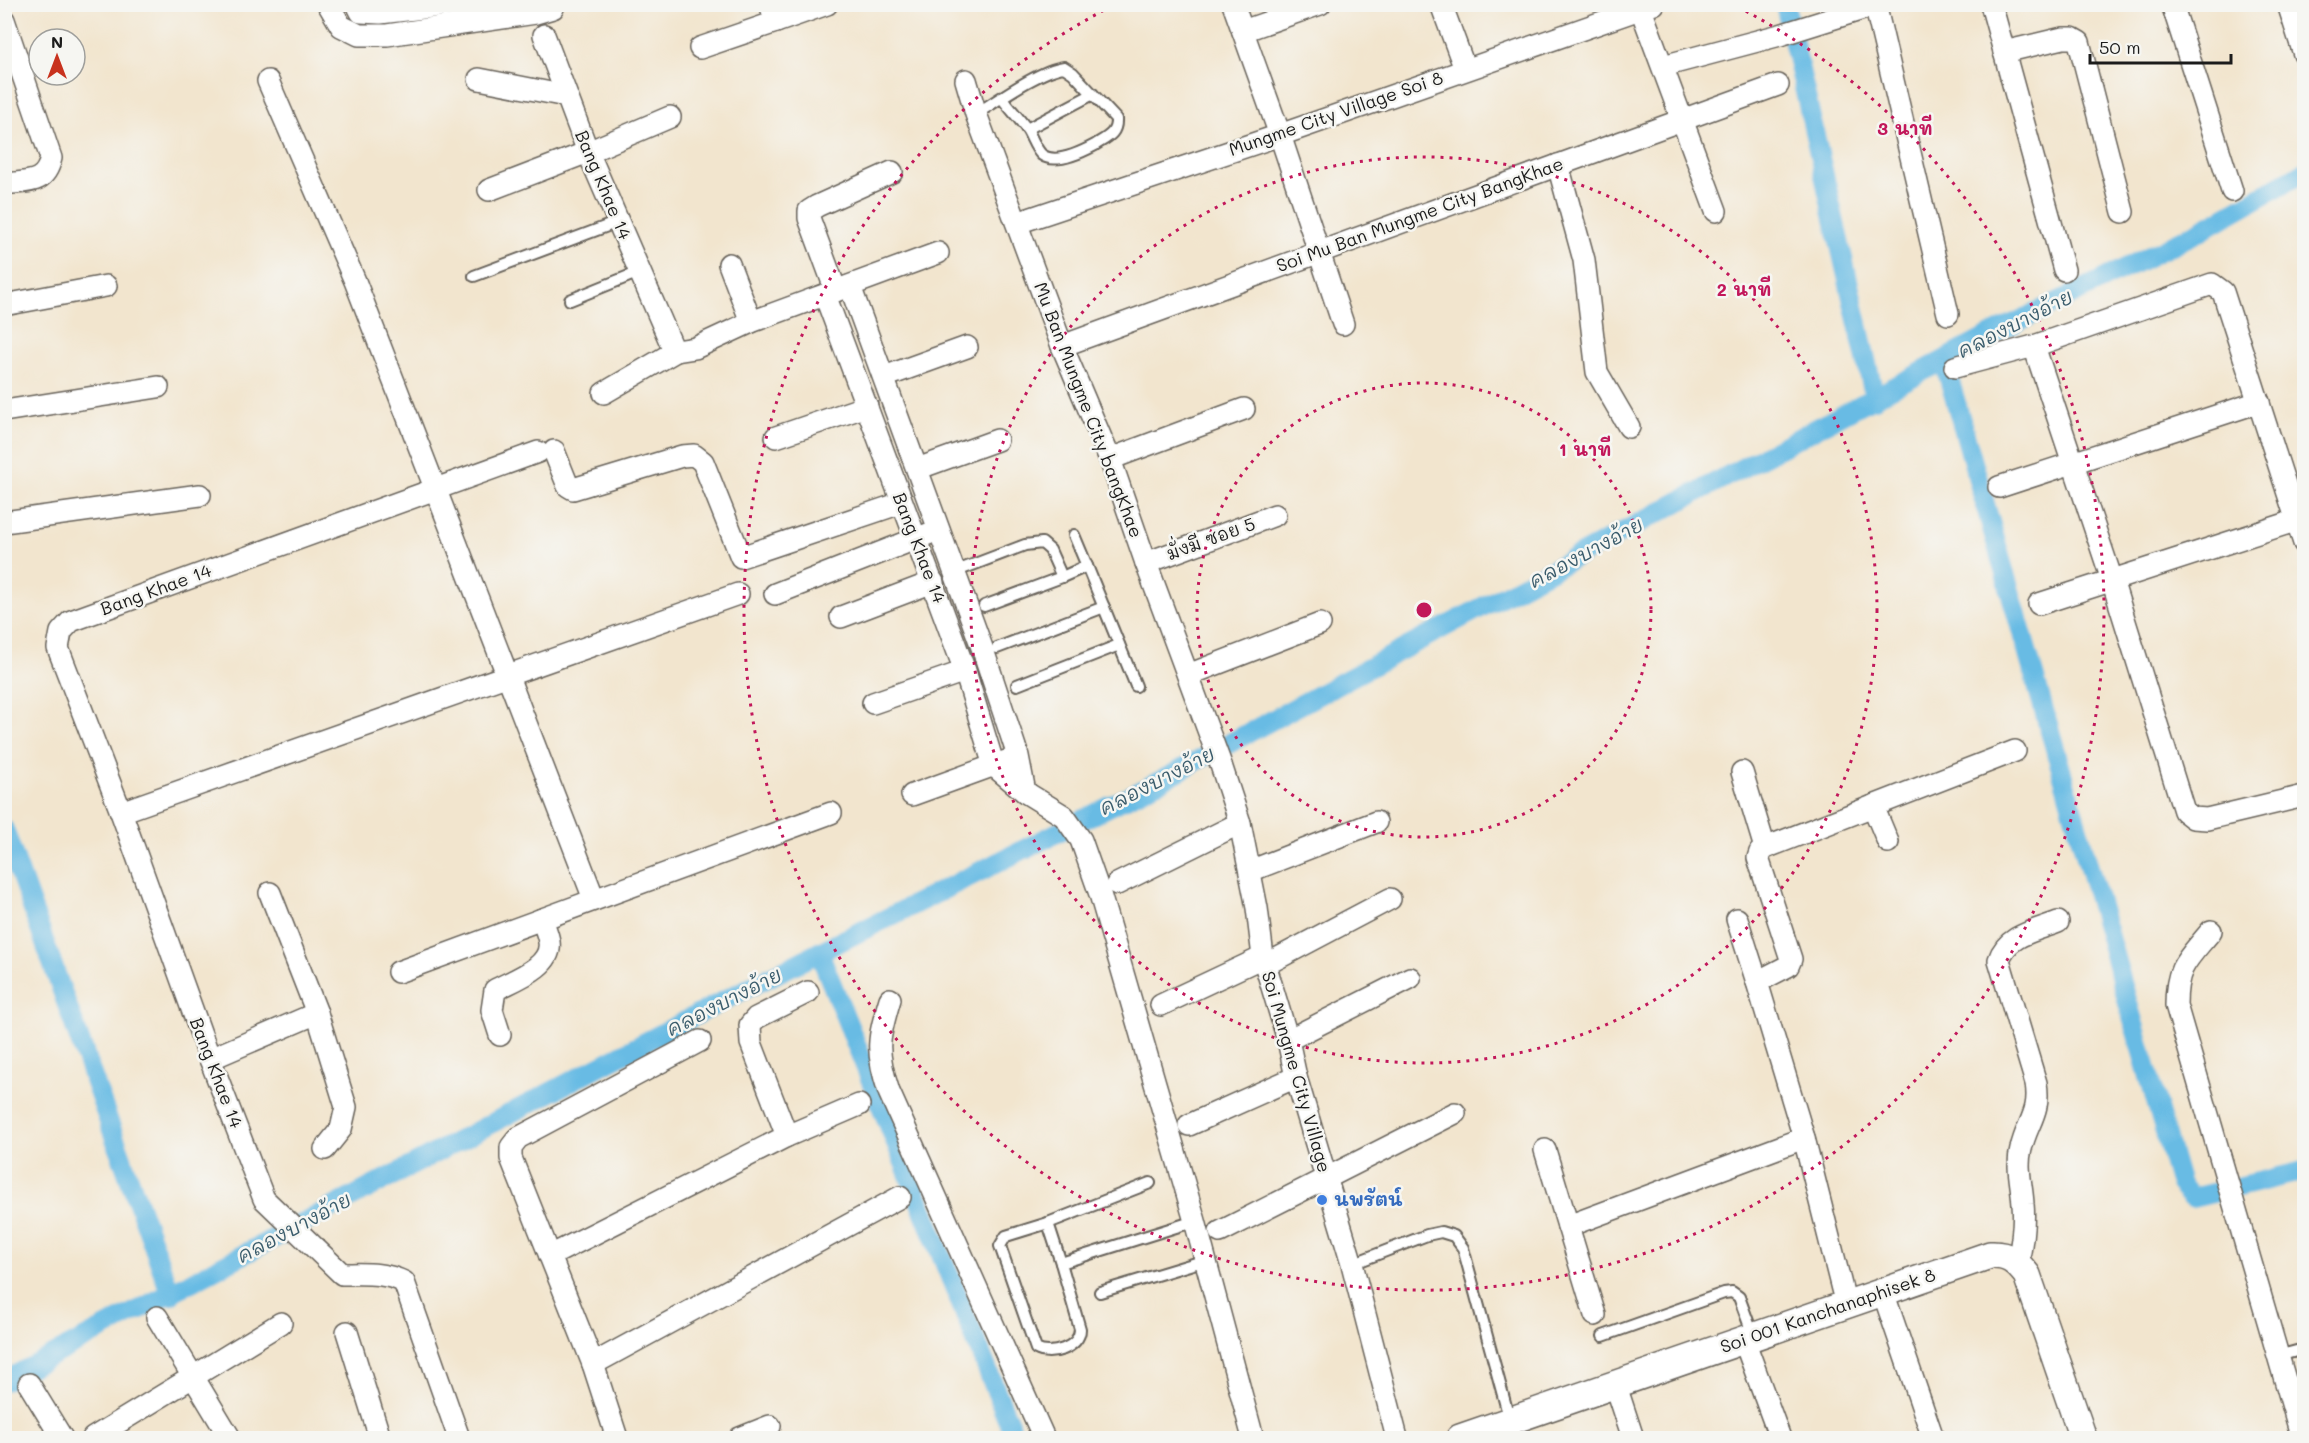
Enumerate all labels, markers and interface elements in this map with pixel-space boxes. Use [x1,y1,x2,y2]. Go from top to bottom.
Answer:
north arrow [27,27,87,87]
scale bar [2090,27,2231,65]
text: N [51,31,63,52]
text: 50 m [2099,35,2141,59]
street label: Mungme City Village Soi 8 [1225,65,1446,161]
text: 3 นาที [1877,114,1933,140]
street label: Bang Khae 14 [570,126,638,243]
street label: Soi Mu Ban Mungme City BangKhae [1273,151,1566,277]
text: 2 นาที [1717,275,1771,301]
street label: Mu Ban Mungme City bangKhae [1029,278,1149,541]
water label: คลองบางอ้าย [1952,283,2077,363]
text: 1 นาที [1559,435,1611,461]
street label: Bang Khae 14 [888,489,952,607]
street label: มั่งมี ซอย 5 [1162,507,1258,565]
water label: คลองบางอ้าย [1524,511,1647,593]
street label: Bang Khae 14 [97,558,215,620]
centre of rings [1414,600,1434,620]
water label: คลองบางอ้าย [1094,740,1219,820]
water label: คลองบางอ้าย [661,961,786,1041]
street label: Soi Mungme City Village [1257,968,1337,1175]
street label: Bang Khae 14 [185,1014,249,1132]
water label: คลองบางอ้าย [232,1186,355,1268]
place label: นพรัตน์ [1334,1187,1403,1211]
marker: นพรัตน์ [1315,1193,1329,1207]
street label: Soi 001 Kanchanaphisek 8 [1717,1262,1939,1358]

